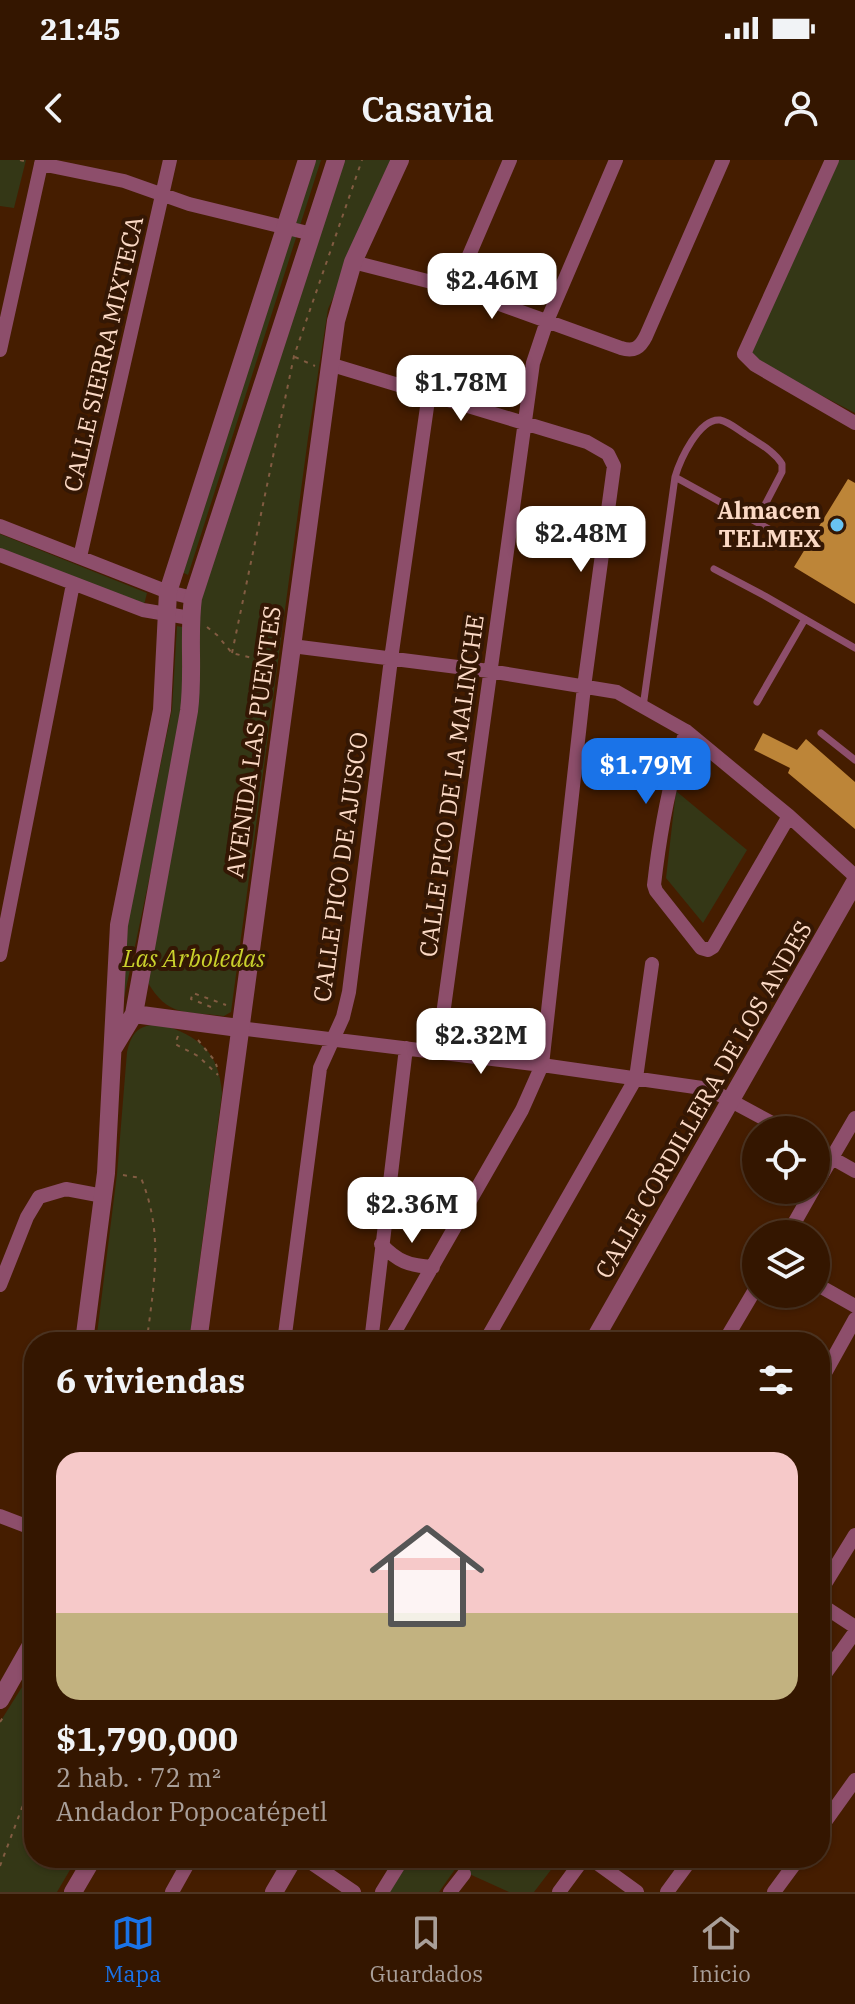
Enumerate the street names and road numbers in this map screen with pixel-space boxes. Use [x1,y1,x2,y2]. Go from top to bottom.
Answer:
street label: CALLE SIERRA MIXTECA [56,212,150,495]
street label: AVENIDA LAS PUENTES [218,604,288,880]
street label: CALLE PICO DE LA MALINCHE [411,613,491,959]
street label: CALLE PICO DE AJUSCO [305,730,375,1004]
street label: CALLE CORDILLERA DE LOS ANDES [587,915,819,1284]

